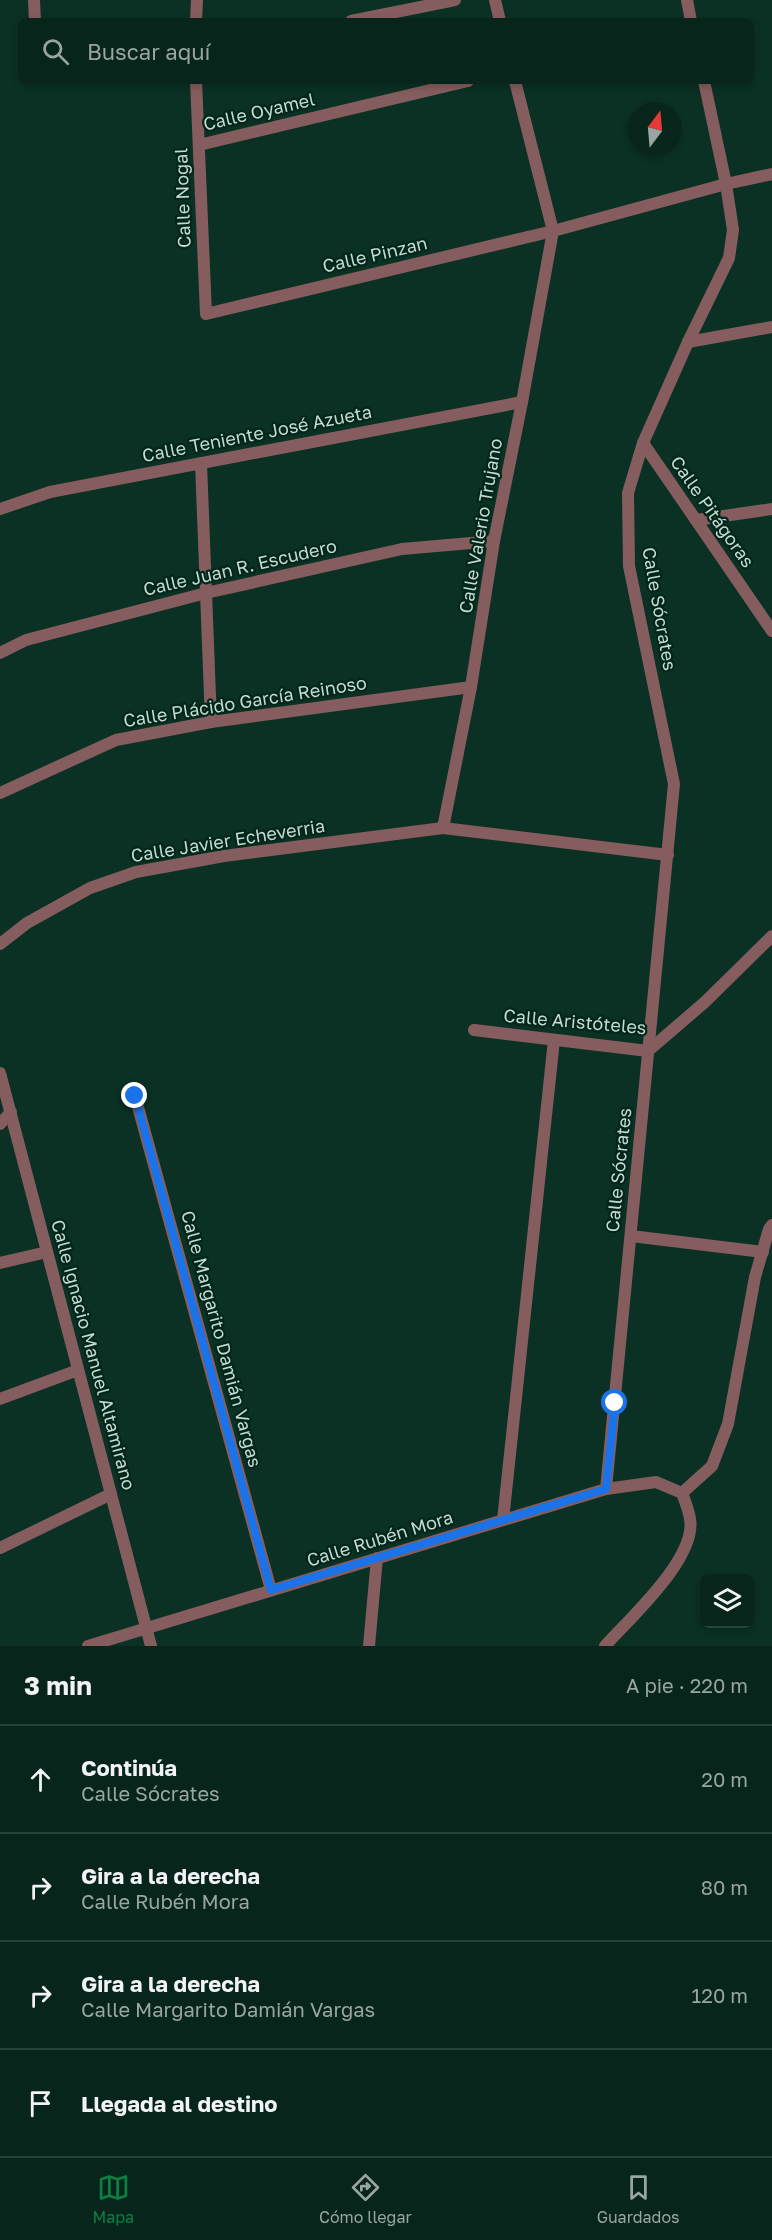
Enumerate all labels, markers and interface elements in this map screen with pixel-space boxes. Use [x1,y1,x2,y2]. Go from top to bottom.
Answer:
search box [18,18,754,84]
icon: search [39,35,72,68]
text: Buscar aquí [87,38,210,65]
street label: Calle Oyamel [201,87,317,135]
north arrow [628,102,682,156]
street label: Calle Nogal [169,147,195,248]
street label: Calle Pinzan [320,231,429,277]
street label: Calle Teniente José Azueta [140,400,373,466]
street label: Calle Valerio Trujano [454,437,506,615]
street label: Calle Pitágoras [666,451,759,571]
street label: Calle Juan R. Escudero [141,534,339,600]
street label: Calle Sócrates [638,545,682,672]
street label: Calle Plácido García Reinoso [122,671,368,731]
street label: Calle Javier Echeverria [129,814,327,866]
street label: Calle Aristóteles [503,1004,647,1038]
route end [121,1082,147,1108]
street label: Calle Sócrates [601,1107,635,1233]
street label: Calle Margarito Damián Vargas [177,1208,267,1469]
street label: Calle Ignacio Manuel Altamirano [47,1217,141,1492]
route start [601,1389,627,1415]
street label: Calle Rubén Mora [304,1505,456,1571]
map controls [700,1574,754,1628]
button: layers [700,1574,754,1628]
text: 3 min [24,1670,92,1701]
text: A pie · 220 m [626,1673,748,1697]
text: Continúa [81,1754,177,1781]
icon: ahead [24,1763,57,1796]
text: 20 m [701,1767,748,1791]
text: Calle Sócrates [81,1781,220,1805]
text: Gira a la derecha [81,1862,260,1889]
icon: right [24,1871,57,1904]
text: 80 m [701,1875,748,1899]
text: Calle Rubén Mora [81,1889,250,1913]
text: Gira a la derecha [81,1970,260,1997]
icon: right [24,1979,57,2012]
text: 120 m [692,1983,748,2007]
text: Calle Margarito Damián Vargas [81,1997,375,2021]
icon: arrive [24,2087,57,2120]
text: Llegada al destino [81,2090,278,2117]
tab: Mapa [92,2171,134,2227]
tab: Cómo llegar [319,2171,412,2227]
tab: Guardados [597,2171,680,2227]

